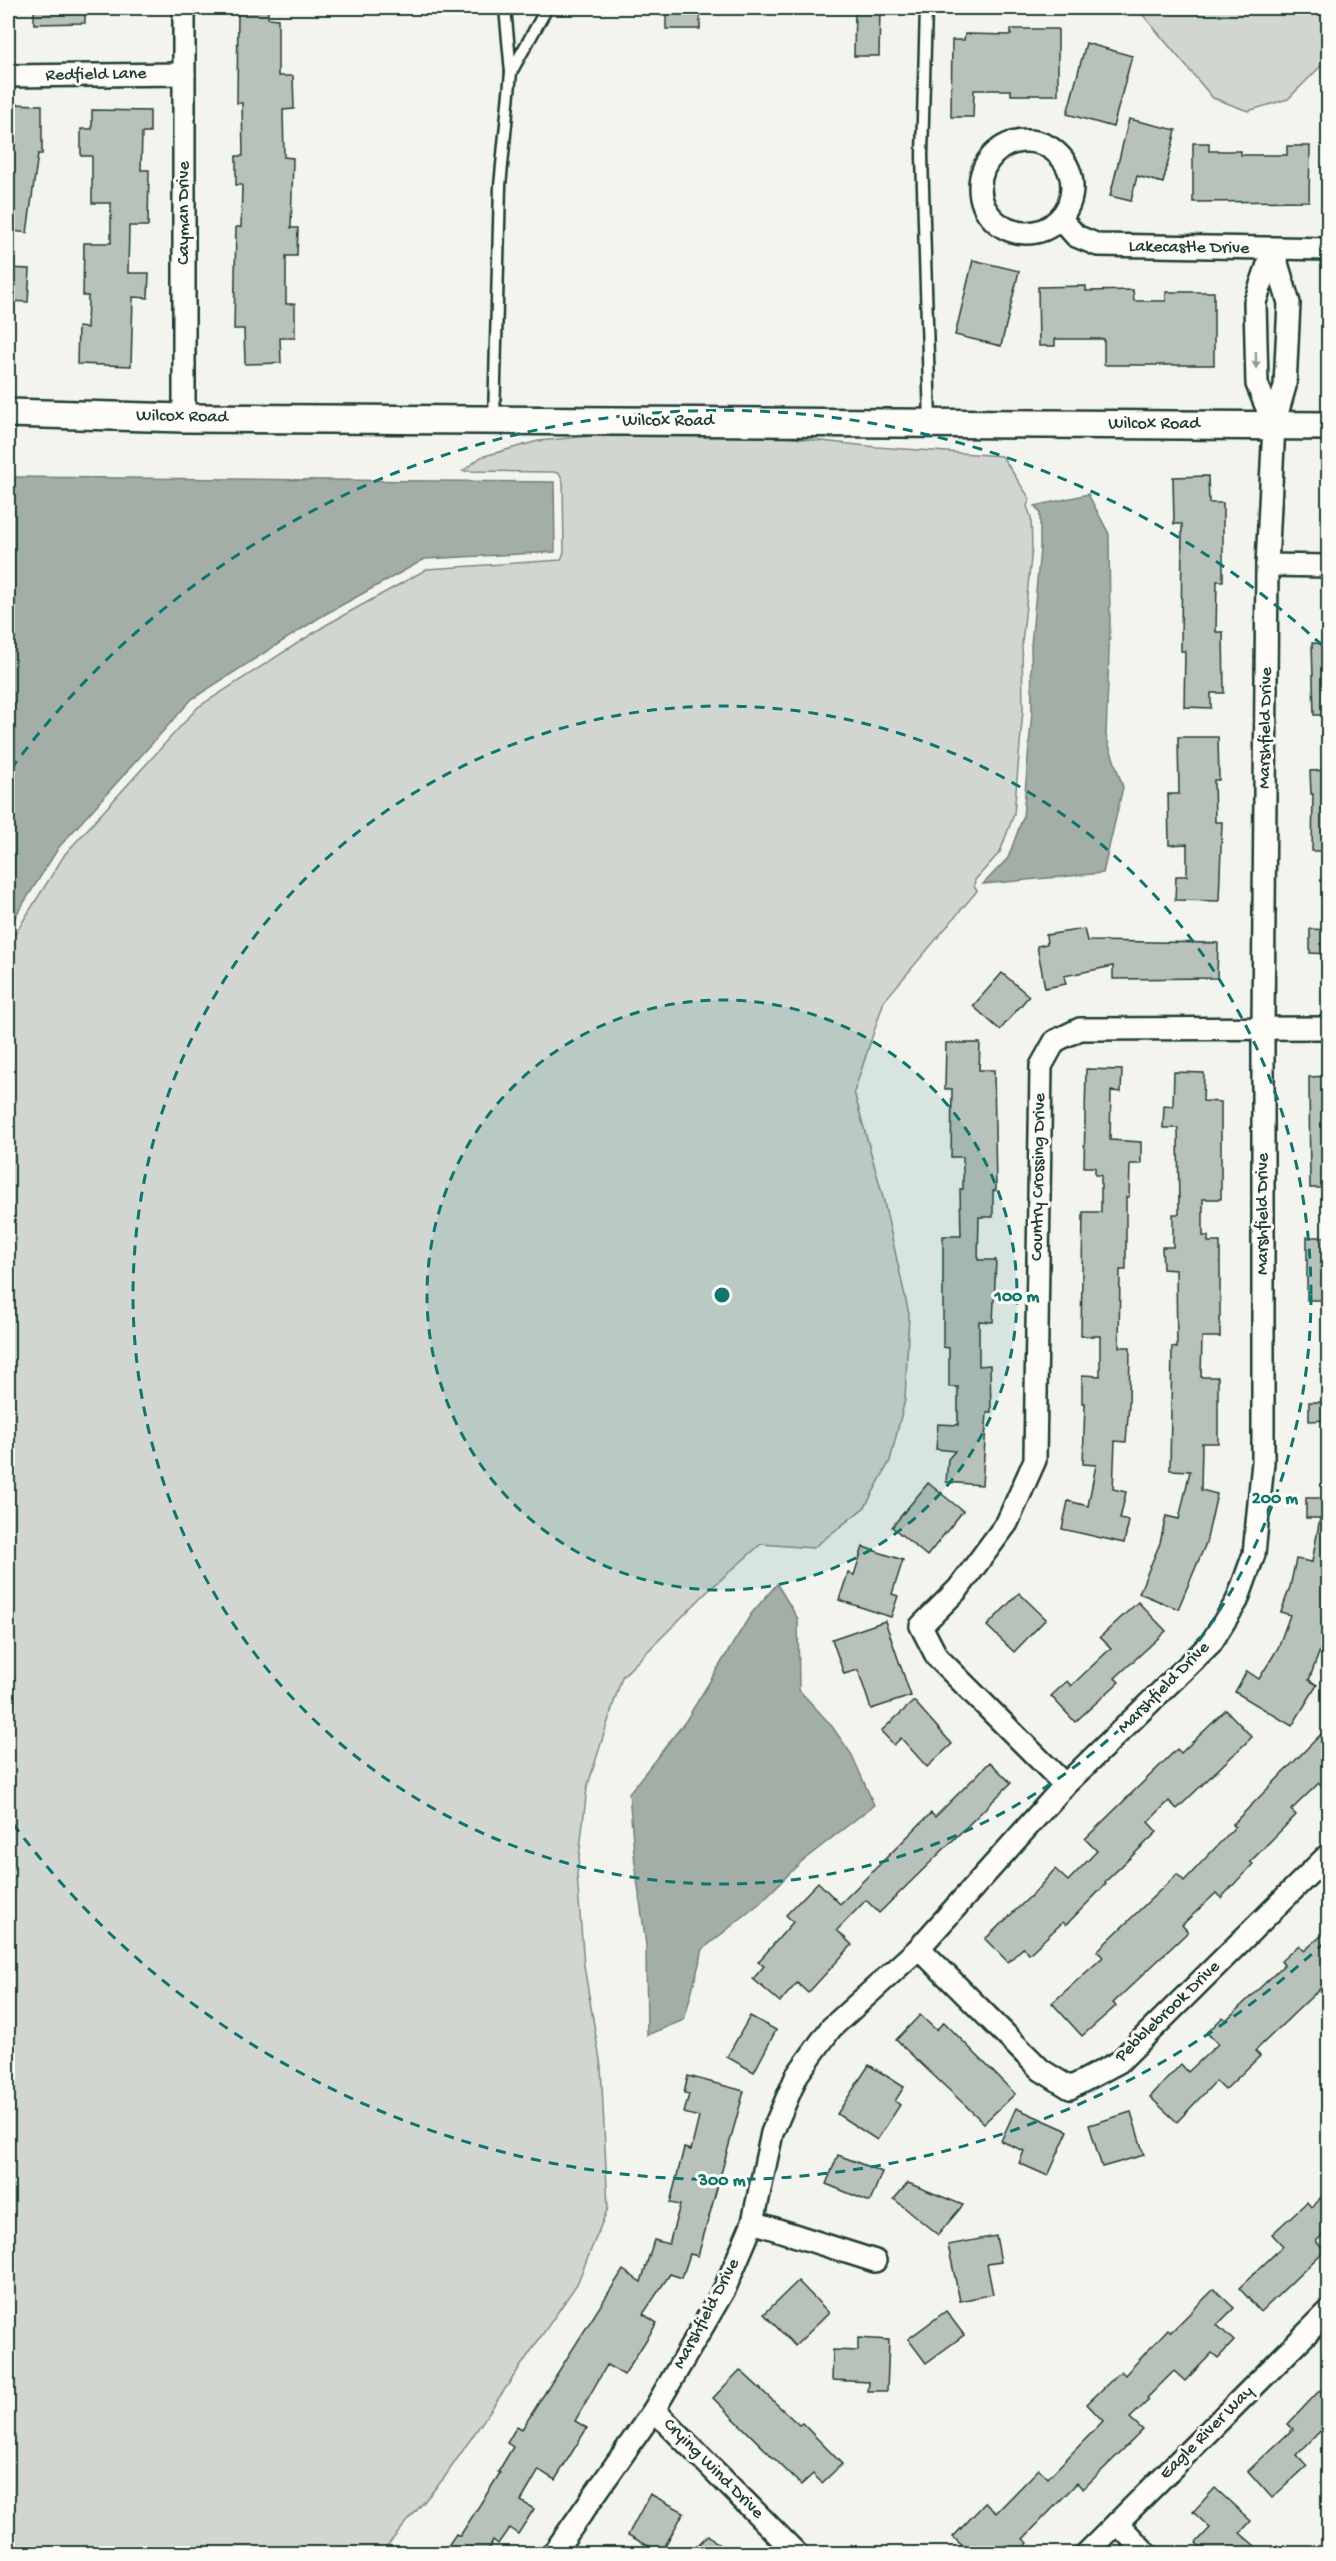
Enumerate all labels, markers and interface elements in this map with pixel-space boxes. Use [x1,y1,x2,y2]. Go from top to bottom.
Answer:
street label: Redfield Lane [45,64,147,86]
street label: Cayman Drive [174,161,195,265]
street label: Lakecastle Drive [1128,236,1250,260]
one-way arrow [1252,351,1261,370]
street label: Wilcox Road [136,406,229,428]
street label: Wilcox Road [622,411,715,432]
street label: Wilcox Road [1108,414,1201,435]
street label: Marshfield Drive [1254,666,1278,789]
street label: Country Crossing Drive [1027,1092,1051,1261]
street label: Marshfield Drive [1253,1152,1274,1275]
centre of rings [712,1285,732,1305]
text: 100 m [994,1287,1040,1308]
text: 200 m [1252,1489,1298,1510]
street label: Marshfield Drive [1113,1637,1215,1739]
street label: Pebblebrook Drive [1111,1956,1225,2068]
text: 300 m [698,2171,746,2192]
street label: Marshfield Drive [669,2255,745,2373]
street label: Eagle River Way [1156,2382,1258,2484]
street label: Crying Wind Drive [658,2414,768,2524]

